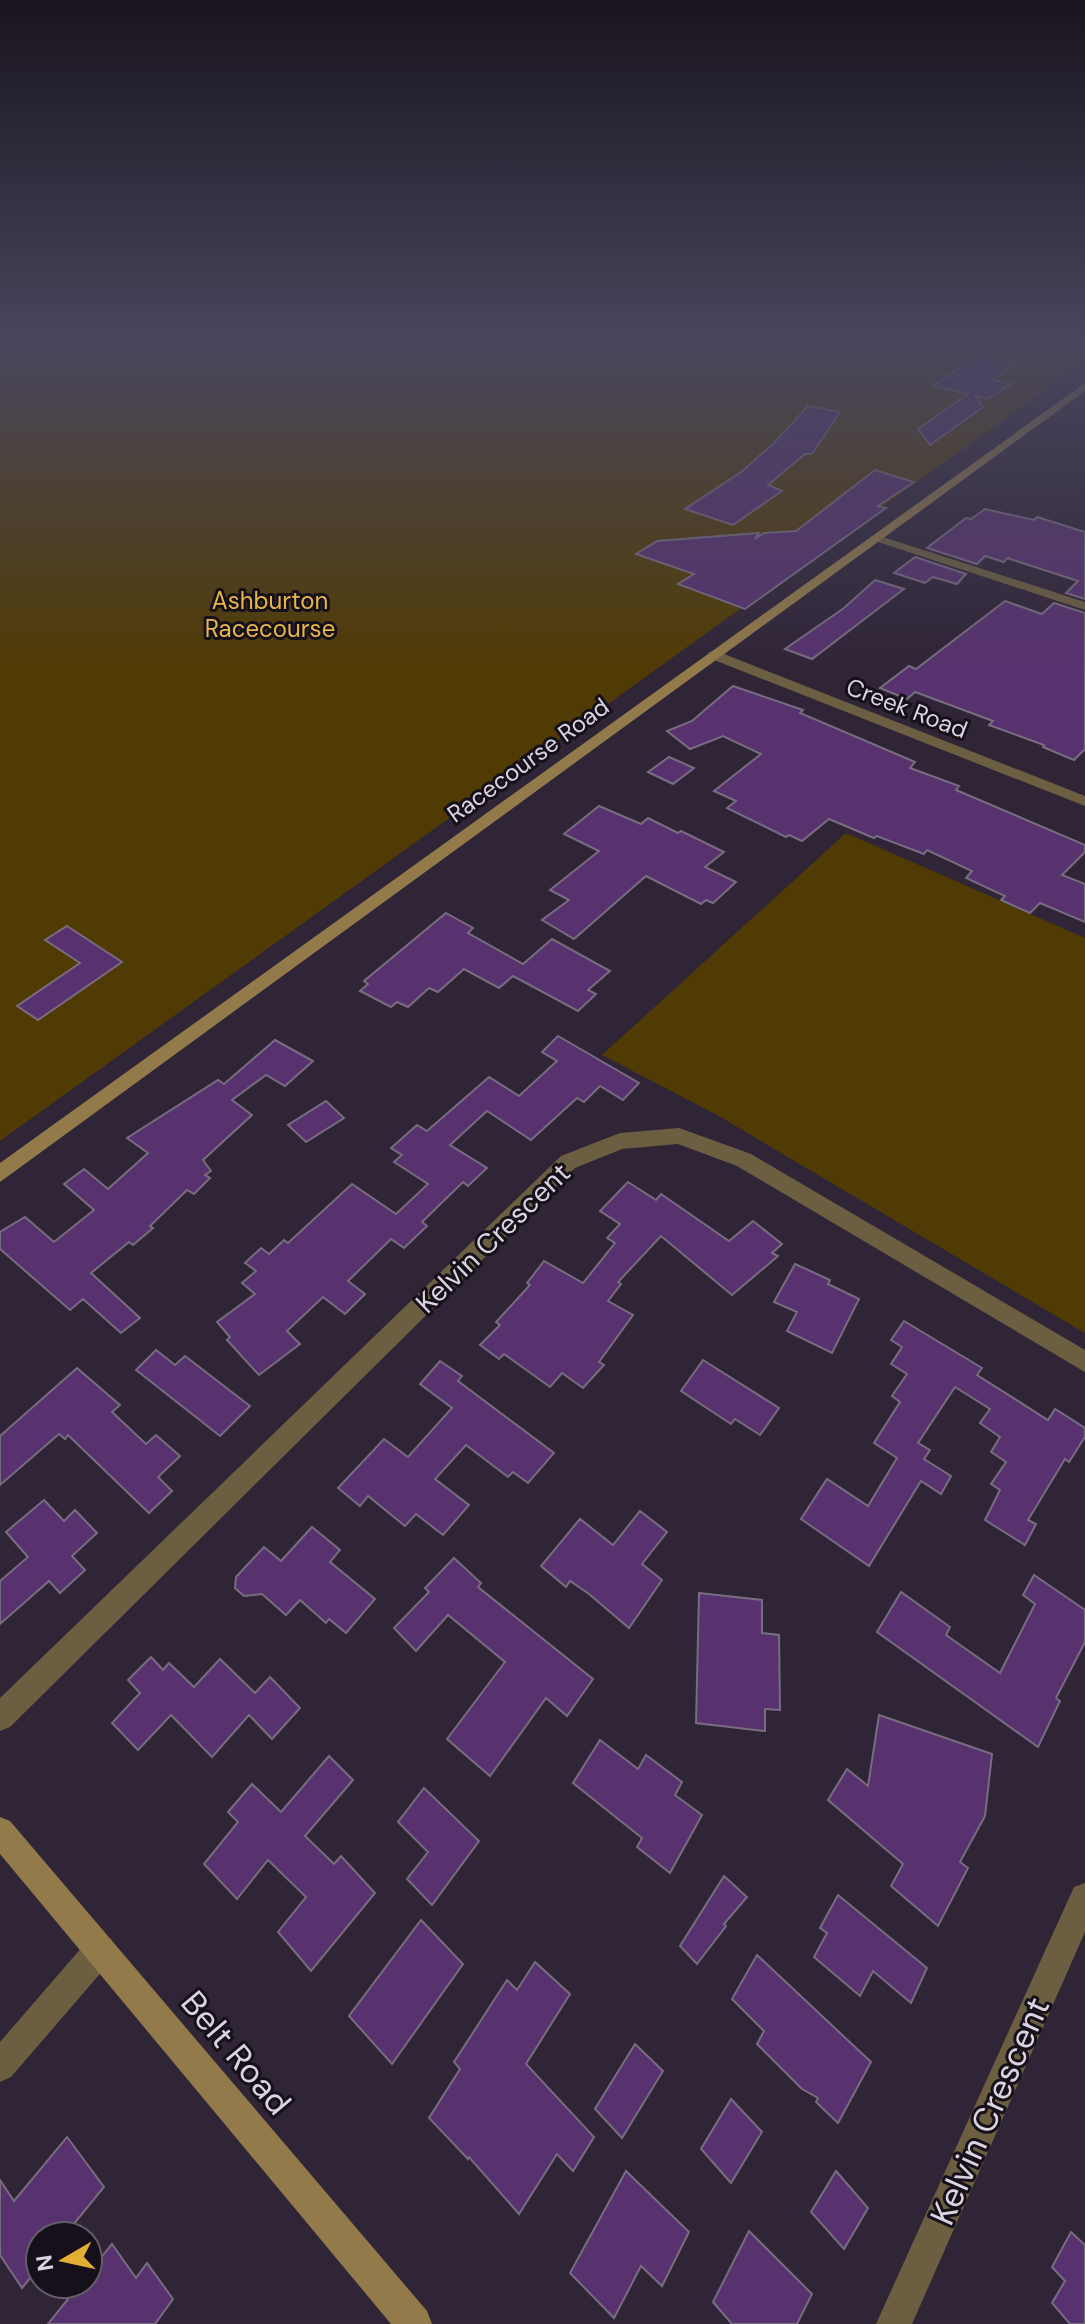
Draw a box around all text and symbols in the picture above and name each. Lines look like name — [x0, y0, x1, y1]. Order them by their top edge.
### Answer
park label: Ashburton Racecourse — [205, 585, 335, 644]
street label: Creek Road — [842, 671, 972, 745]
street label: Racecourse Road — [441, 691, 615, 829]
street label: Kelvin Crescent — [408, 1155, 578, 1321]
street label: Belt Road — [171, 1981, 301, 2125]
street label: Kelvin Crescent — [920, 1990, 1060, 2232]
north arrow — [24, 2220, 104, 2300]
text: N — [29, 2253, 60, 2273]

